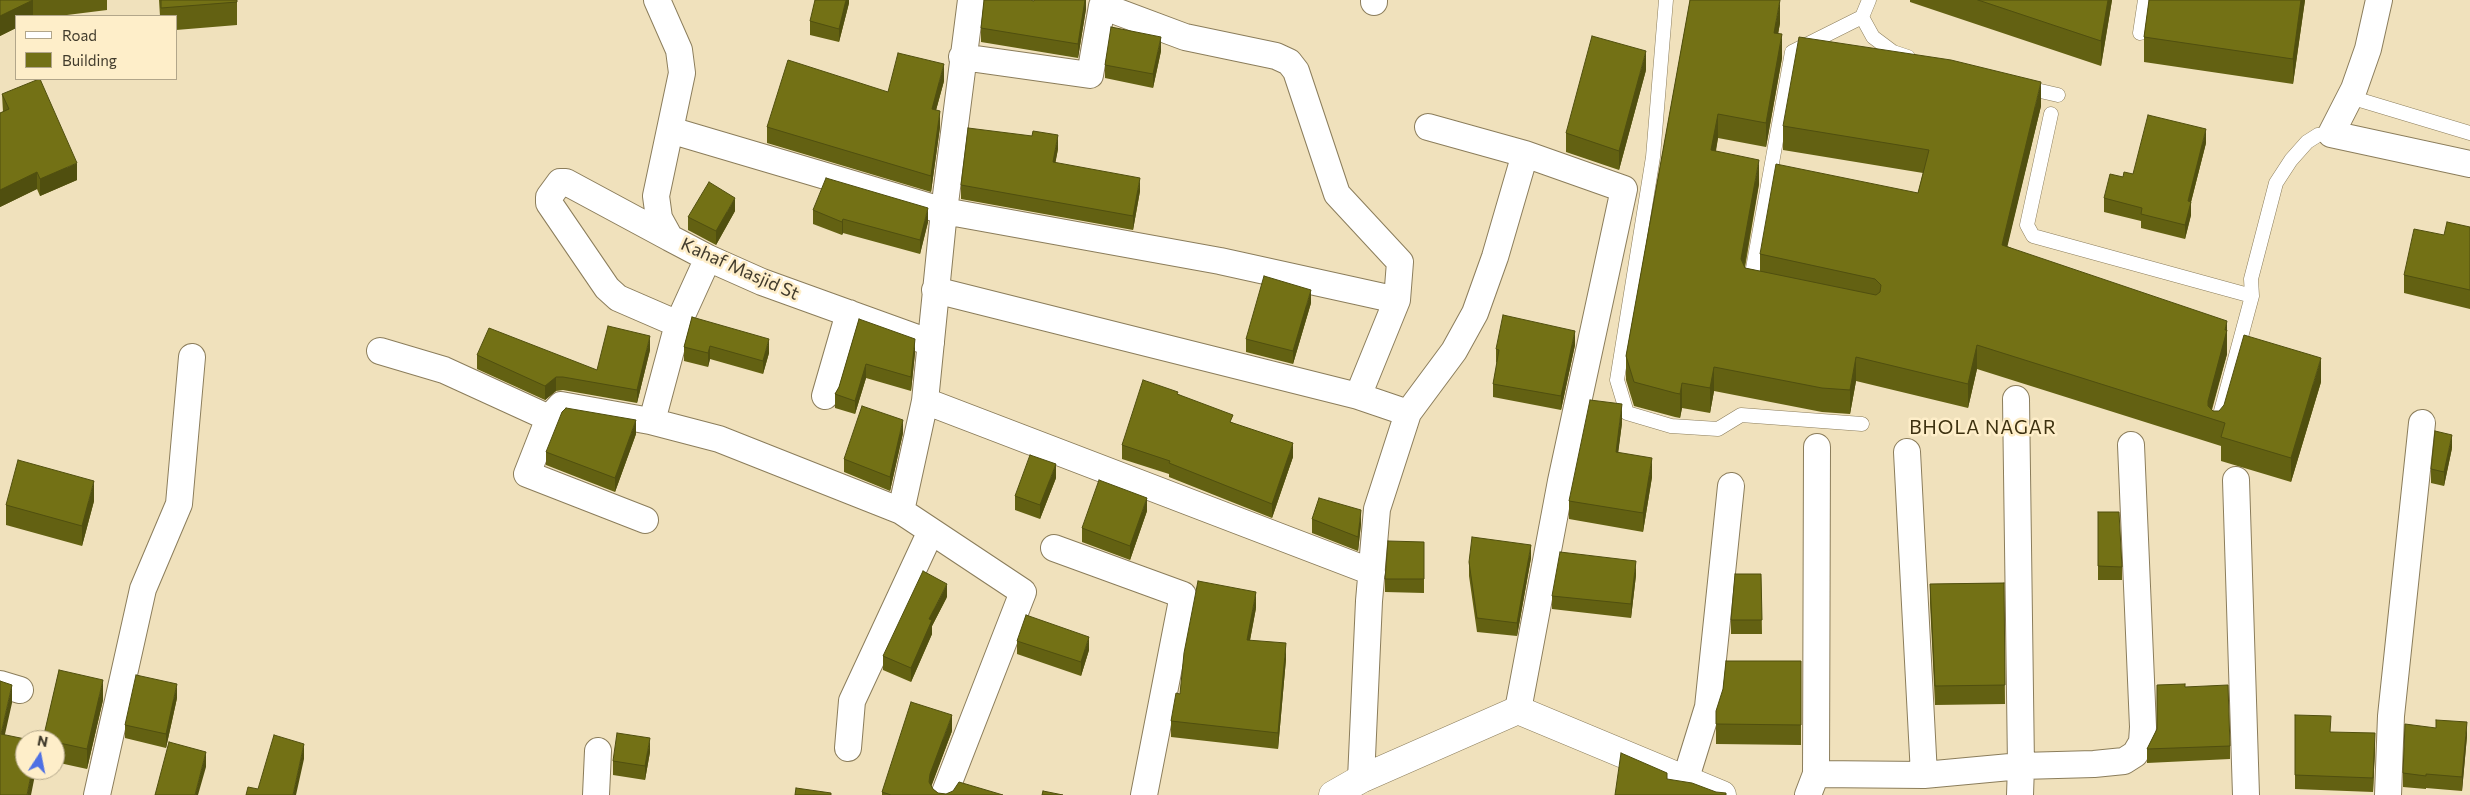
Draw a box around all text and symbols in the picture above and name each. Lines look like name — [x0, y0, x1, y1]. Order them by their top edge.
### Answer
legend — [15, 15, 178, 80]
text: Road — [62, 26, 97, 44]
text: Building — [62, 51, 117, 69]
street label: Kahaf Masjid St — [677, 233, 803, 305]
district label: BHOLA NAGAR — [1908, 417, 2058, 439]
north arrow — [15, 730, 65, 780]
text: N — [36, 731, 50, 750]

